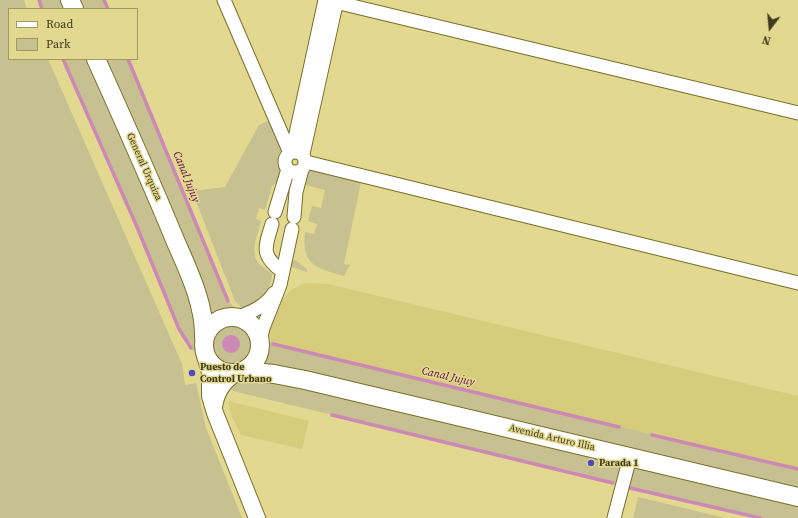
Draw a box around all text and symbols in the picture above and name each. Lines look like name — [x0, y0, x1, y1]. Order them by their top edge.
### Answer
legend — [8, 8, 138, 60]
north arrow — [750, 8, 790, 48]
text: Road — [46, 16, 73, 32]
text: N — [761, 32, 772, 48]
text: Park — [46, 36, 71, 52]
street label: General Urquiza — [124, 131, 164, 203]
water label: Canal Jujuy — [170, 150, 202, 204]
place label: Puesto de Control Urbano — [200, 361, 272, 384]
water label: Canal Jujuy — [420, 365, 476, 389]
marker: Puesto de Control Urbano — [187, 368, 197, 378]
street label: Avenida Arturo Illia — [508, 422, 596, 454]
place label: Parada 1 — [599, 457, 639, 469]
marker: Parada 1 — [586, 458, 596, 468]

